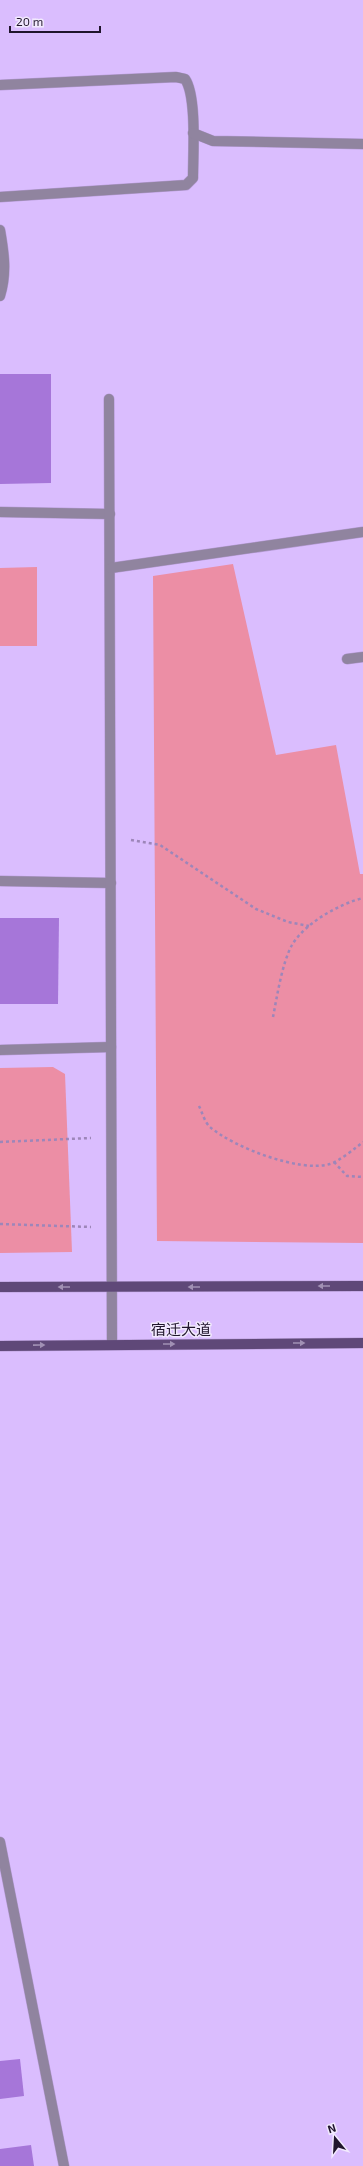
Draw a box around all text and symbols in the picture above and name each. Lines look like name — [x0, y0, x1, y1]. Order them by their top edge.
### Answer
scale bar — [10, 8, 100, 34]
text: 20 m — [16, 14, 43, 28]
one-way arrow — [317, 1283, 330, 1289]
one-way arrow — [57, 1284, 70, 1290]
one-way arrow — [187, 1284, 200, 1290]
street label: 宿迁大道 — [151, 1320, 211, 1338]
one-way arrow — [293, 1340, 306, 1346]
one-way arrow — [163, 1341, 176, 1347]
one-way arrow — [33, 1342, 46, 1348]
north arrow — [315, 2118, 355, 2158]
text: N — [326, 2121, 338, 2135]

